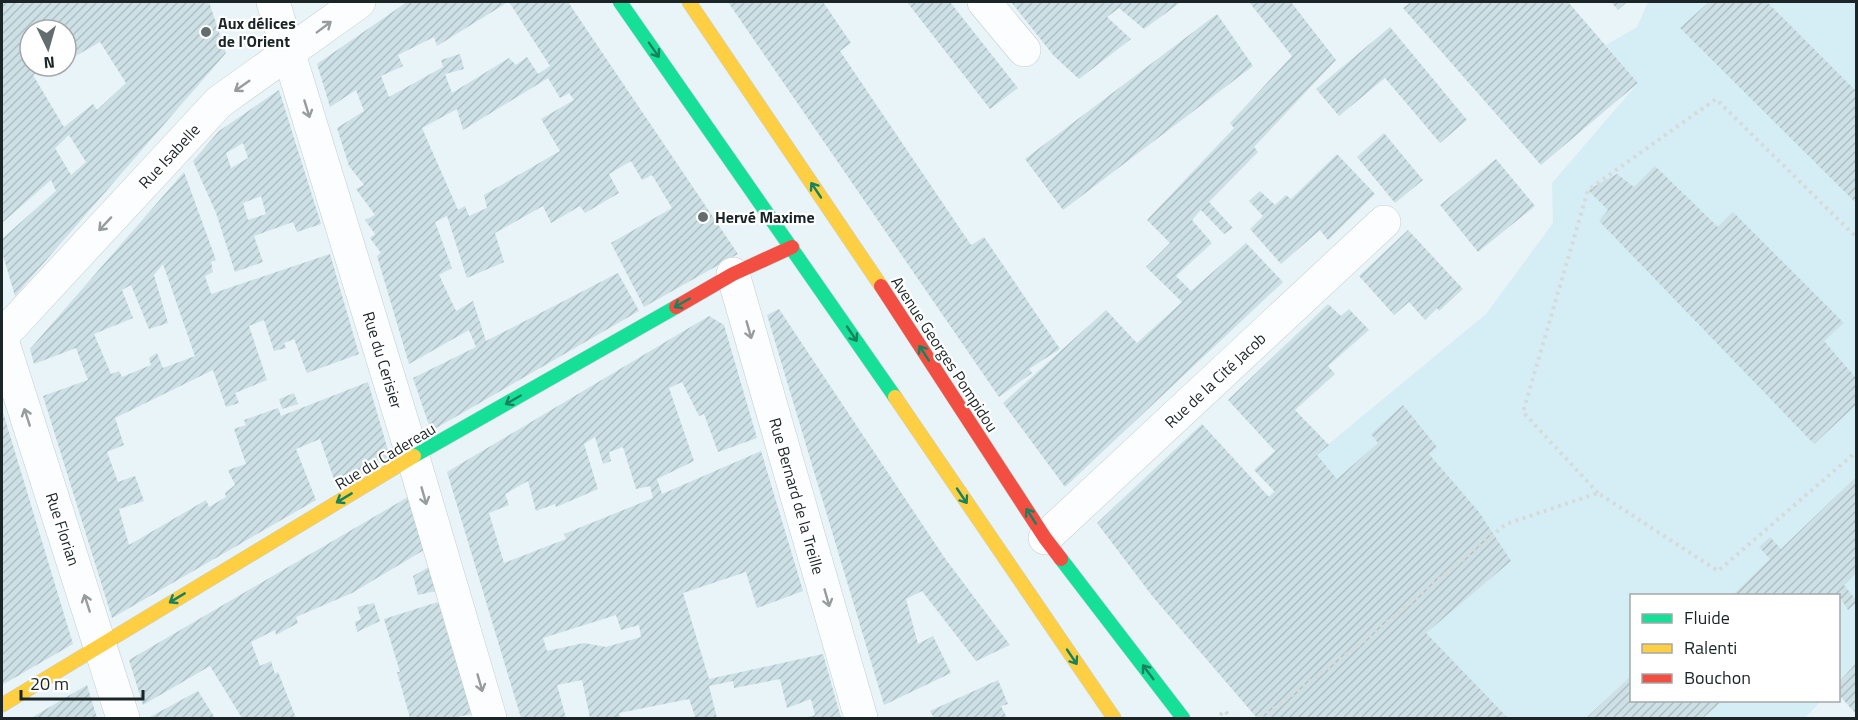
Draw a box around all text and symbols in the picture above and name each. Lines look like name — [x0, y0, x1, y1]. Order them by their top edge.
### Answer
place label: Aux délices de l'Orient — [218, 11, 296, 53]
north arrow — [18, 18, 78, 78]
one-way arrow — [316, 21, 332, 33]
marker: Aux délices de l'Orient — [199, 25, 213, 39]
one-way arrow — [648, 41, 660, 57]
text: N — [43, 51, 56, 75]
one-way arrow — [234, 80, 251, 92]
one-way arrow — [302, 99, 313, 118]
street label: Rue Isabelle — [133, 118, 205, 194]
one-way arrow — [810, 182, 822, 199]
place label: Hervé Maxime — [715, 205, 815, 229]
marker: Hervé Maxime — [696, 210, 710, 224]
one-way arrow — [98, 217, 112, 232]
street label: Avenue Georges Pompidou — [886, 271, 1004, 437]
one-way arrow — [674, 297, 691, 309]
street label: Rue du Cerisier — [357, 308, 409, 412]
one-way arrow — [744, 320, 755, 339]
one-way arrow — [846, 326, 858, 342]
street label: Rue de la Cité Jacob — [1159, 327, 1271, 433]
one-way arrow — [918, 345, 930, 361]
one-way arrow — [505, 394, 522, 406]
one-way arrow — [21, 408, 32, 427]
street label: Rue Bernard de la Treille — [763, 415, 831, 577]
street label: Rue du Cadereau — [330, 416, 440, 496]
one-way arrow — [419, 486, 431, 505]
one-way arrow — [956, 487, 968, 503]
street label: Rue Florian — [40, 489, 86, 569]
one-way arrow — [336, 493, 353, 505]
one-way arrow — [1025, 508, 1037, 525]
one-way arrow — [821, 588, 833, 607]
one-way arrow — [81, 593, 92, 612]
one-way arrow — [169, 593, 186, 605]
legend — [1630, 594, 1840, 702]
text: Fluide — [1684, 604, 1730, 631]
text: Ralenti — [1684, 634, 1737, 661]
one-way arrow — [1065, 648, 1078, 665]
scale bar — [21, 663, 142, 701]
one-way arrow — [1141, 664, 1154, 680]
text: Bouchon — [1684, 664, 1751, 691]
text: 20 m — [30, 670, 69, 697]
one-way arrow — [475, 673, 486, 692]

